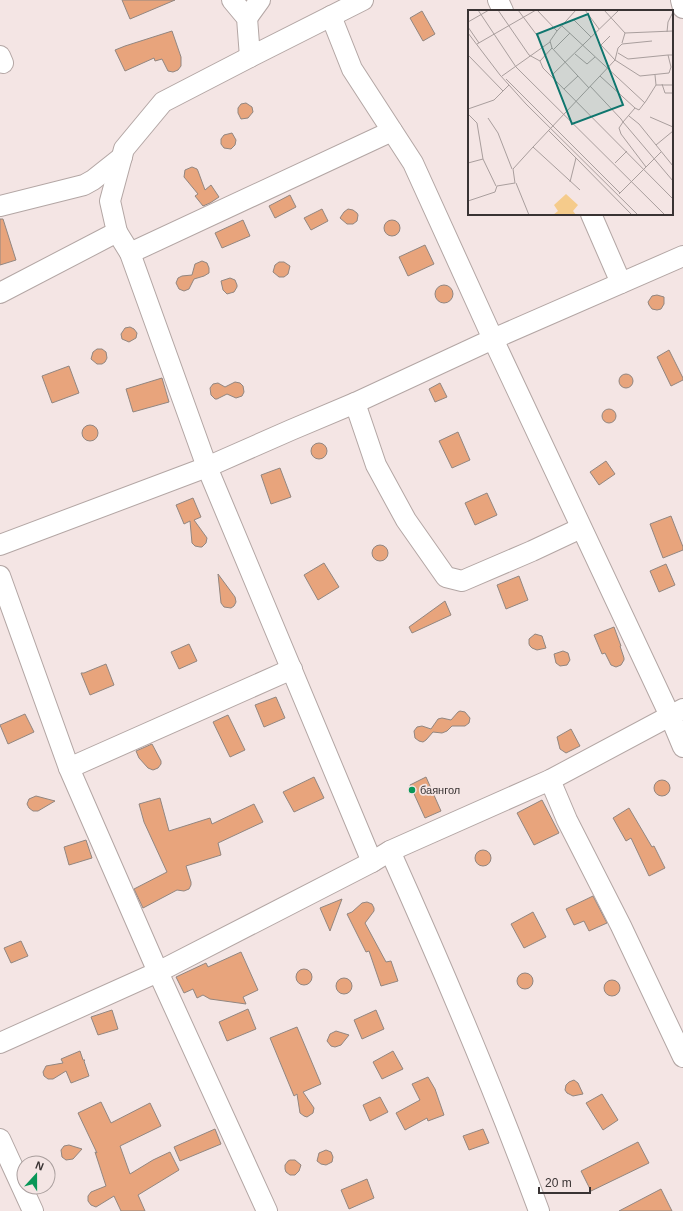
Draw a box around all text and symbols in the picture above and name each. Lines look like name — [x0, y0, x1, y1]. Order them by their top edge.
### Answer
inset map — [468, 10, 673, 215]
place label: баянгол — [420, 784, 460, 796]
marker: баянгол — [407, 785, 417, 795]
north arrow — [16, 1155, 56, 1195]
text: N — [34, 1159, 45, 1173]
scale bar — [539, 1169, 590, 1195]
text: 20 m — [545, 1176, 572, 1190]

